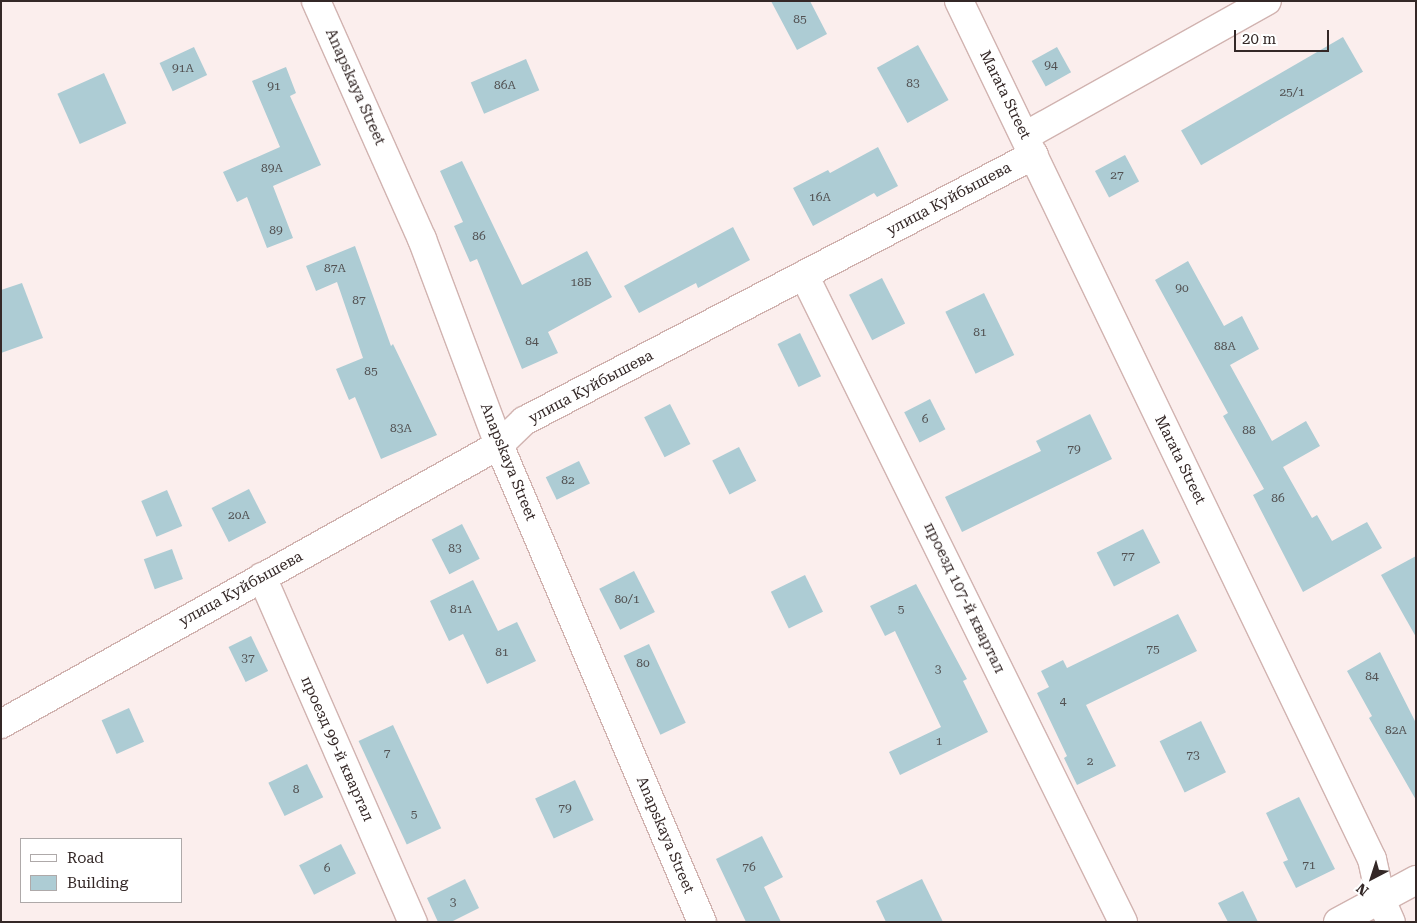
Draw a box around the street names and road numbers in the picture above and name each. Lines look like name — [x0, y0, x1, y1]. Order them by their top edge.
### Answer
street label: Anapskaya Street — [321, 26, 389, 148]
street label: Marata Street — [976, 48, 1034, 142]
street label: улица Куйбышева — [884, 159, 1014, 239]
street label: улица Куйбышева — [526, 347, 656, 427]
street label: Anapskaya Street — [476, 400, 540, 524]
street label: Marata Street — [1151, 413, 1209, 507]
street label: проезд 107-й квартал — [920, 520, 1008, 676]
street label: улица Куйбышева — [176, 548, 306, 630]
street label: проезд 99-й квартал — [297, 674, 377, 824]
street label: Anapskaya Street — [632, 774, 698, 896]

